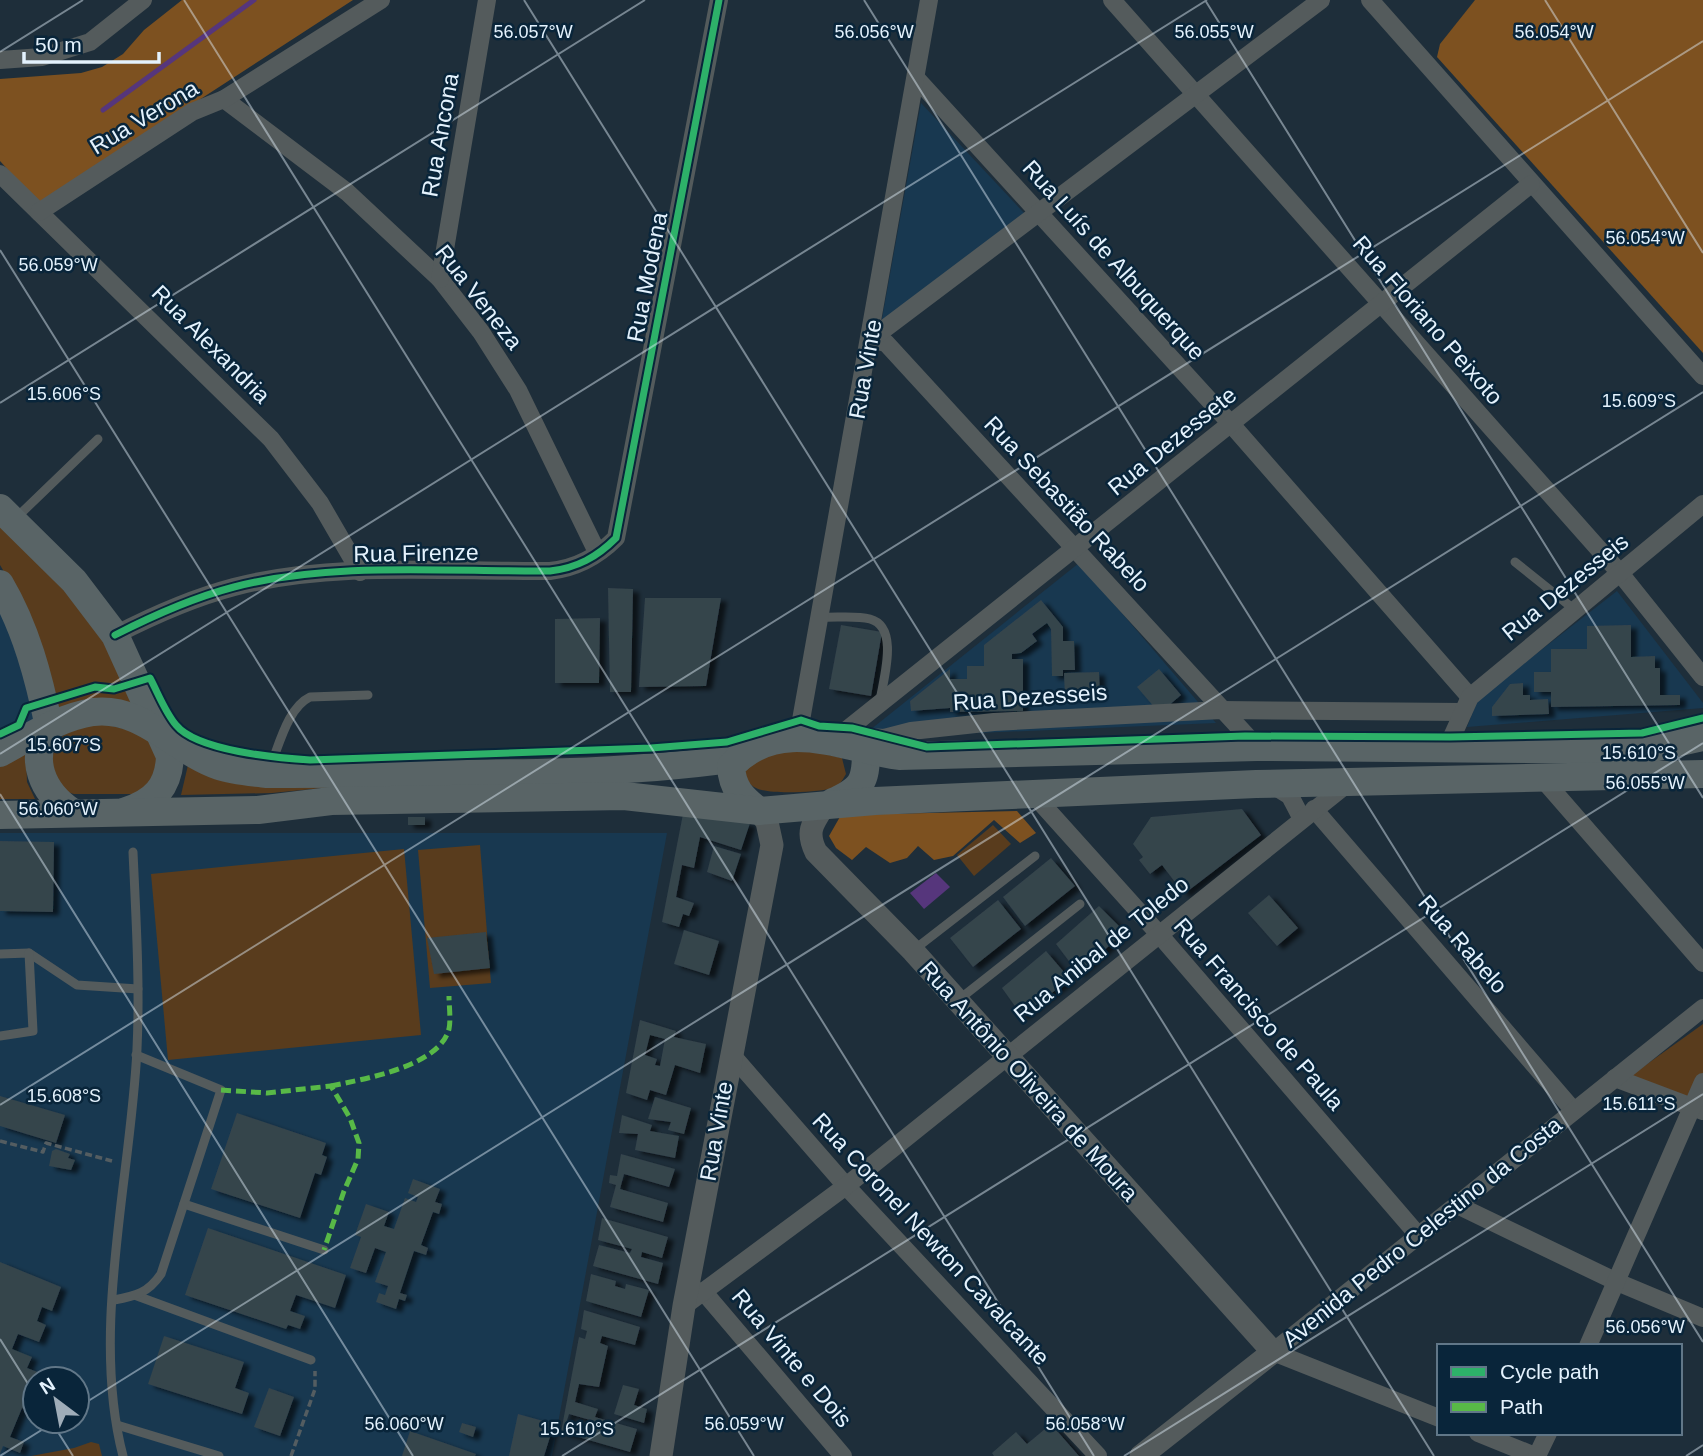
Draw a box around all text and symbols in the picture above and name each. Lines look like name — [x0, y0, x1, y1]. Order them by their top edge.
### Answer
scale bar — [24, 21, 159, 65]
text: 56.057°W — [493, 22, 573, 42]
text: 56.056°W — [834, 22, 914, 42]
text: 56.055°W — [1174, 22, 1254, 42]
text: 56.054°W — [1514, 22, 1594, 42]
text: 50 m — [35, 33, 82, 56]
street label: Rua Ancona — [416, 71, 464, 199]
street label: Rua Verona — [85, 74, 203, 159]
street label: Rua Luís de Albuquerque — [1017, 155, 1211, 365]
street label: Rua Modena — [622, 210, 672, 344]
text: 56.054°W — [1605, 228, 1685, 248]
street label: Rua Floriano Peixoto — [1348, 230, 1508, 410]
street label: Rua Veneza — [430, 240, 528, 355]
text: 56.059°W — [18, 255, 98, 275]
street label: Rua Alexandria — [147, 280, 275, 408]
street label: Rua Vinte — [843, 317, 887, 421]
street label: Rua Dezessete — [1103, 381, 1241, 501]
text: 15.606°S — [27, 384, 101, 404]
text: 15.609°S — [1602, 391, 1676, 411]
street label: Rua Sebastião Rabelo — [979, 411, 1155, 597]
street label: Rua Dezesseis — [1497, 528, 1633, 646]
street label: Rua Firenze — [353, 539, 479, 567]
street label: Rua Dezesseis — [952, 679, 1108, 715]
text: 15.607°S — [27, 735, 101, 755]
text: 15.610°S — [1602, 743, 1676, 763]
text: 56.055°W — [1605, 773, 1685, 793]
text: 56.060°W — [18, 799, 98, 819]
street label: Rua Anibal de Toledo — [1009, 871, 1193, 1027]
street label: Rua Rabelo — [1413, 890, 1513, 998]
street label: Rua Francisco de Paula — [1169, 913, 1349, 1115]
street label: Rua Antônio Oliveira de Moura — [915, 956, 1144, 1206]
street label: Rua Vinte — [694, 1079, 738, 1183]
text: 15.608°S — [27, 1086, 101, 1106]
text: 15.611°S — [1603, 1094, 1675, 1114]
street label: Rua Coronel Newton Cavalcante — [807, 1108, 1055, 1370]
street label: Avenida Pedro Celestino da Costa — [1277, 1111, 1567, 1353]
street label: Rua Vinte e Dois — [727, 1284, 857, 1432]
text: 56.056°W — [1605, 1317, 1685, 1337]
legend — [1437, 1344, 1682, 1435]
text: Cycle path — [1500, 1360, 1599, 1383]
north arrow — [21, 1365, 91, 1435]
text: N — [36, 1373, 59, 1399]
text: Path — [1500, 1395, 1543, 1418]
text: 56.060°W — [364, 1414, 444, 1434]
text: 56.059°W — [704, 1414, 784, 1434]
text: 56.058°W — [1045, 1414, 1125, 1434]
text: 15.610°S — [540, 1419, 614, 1439]

